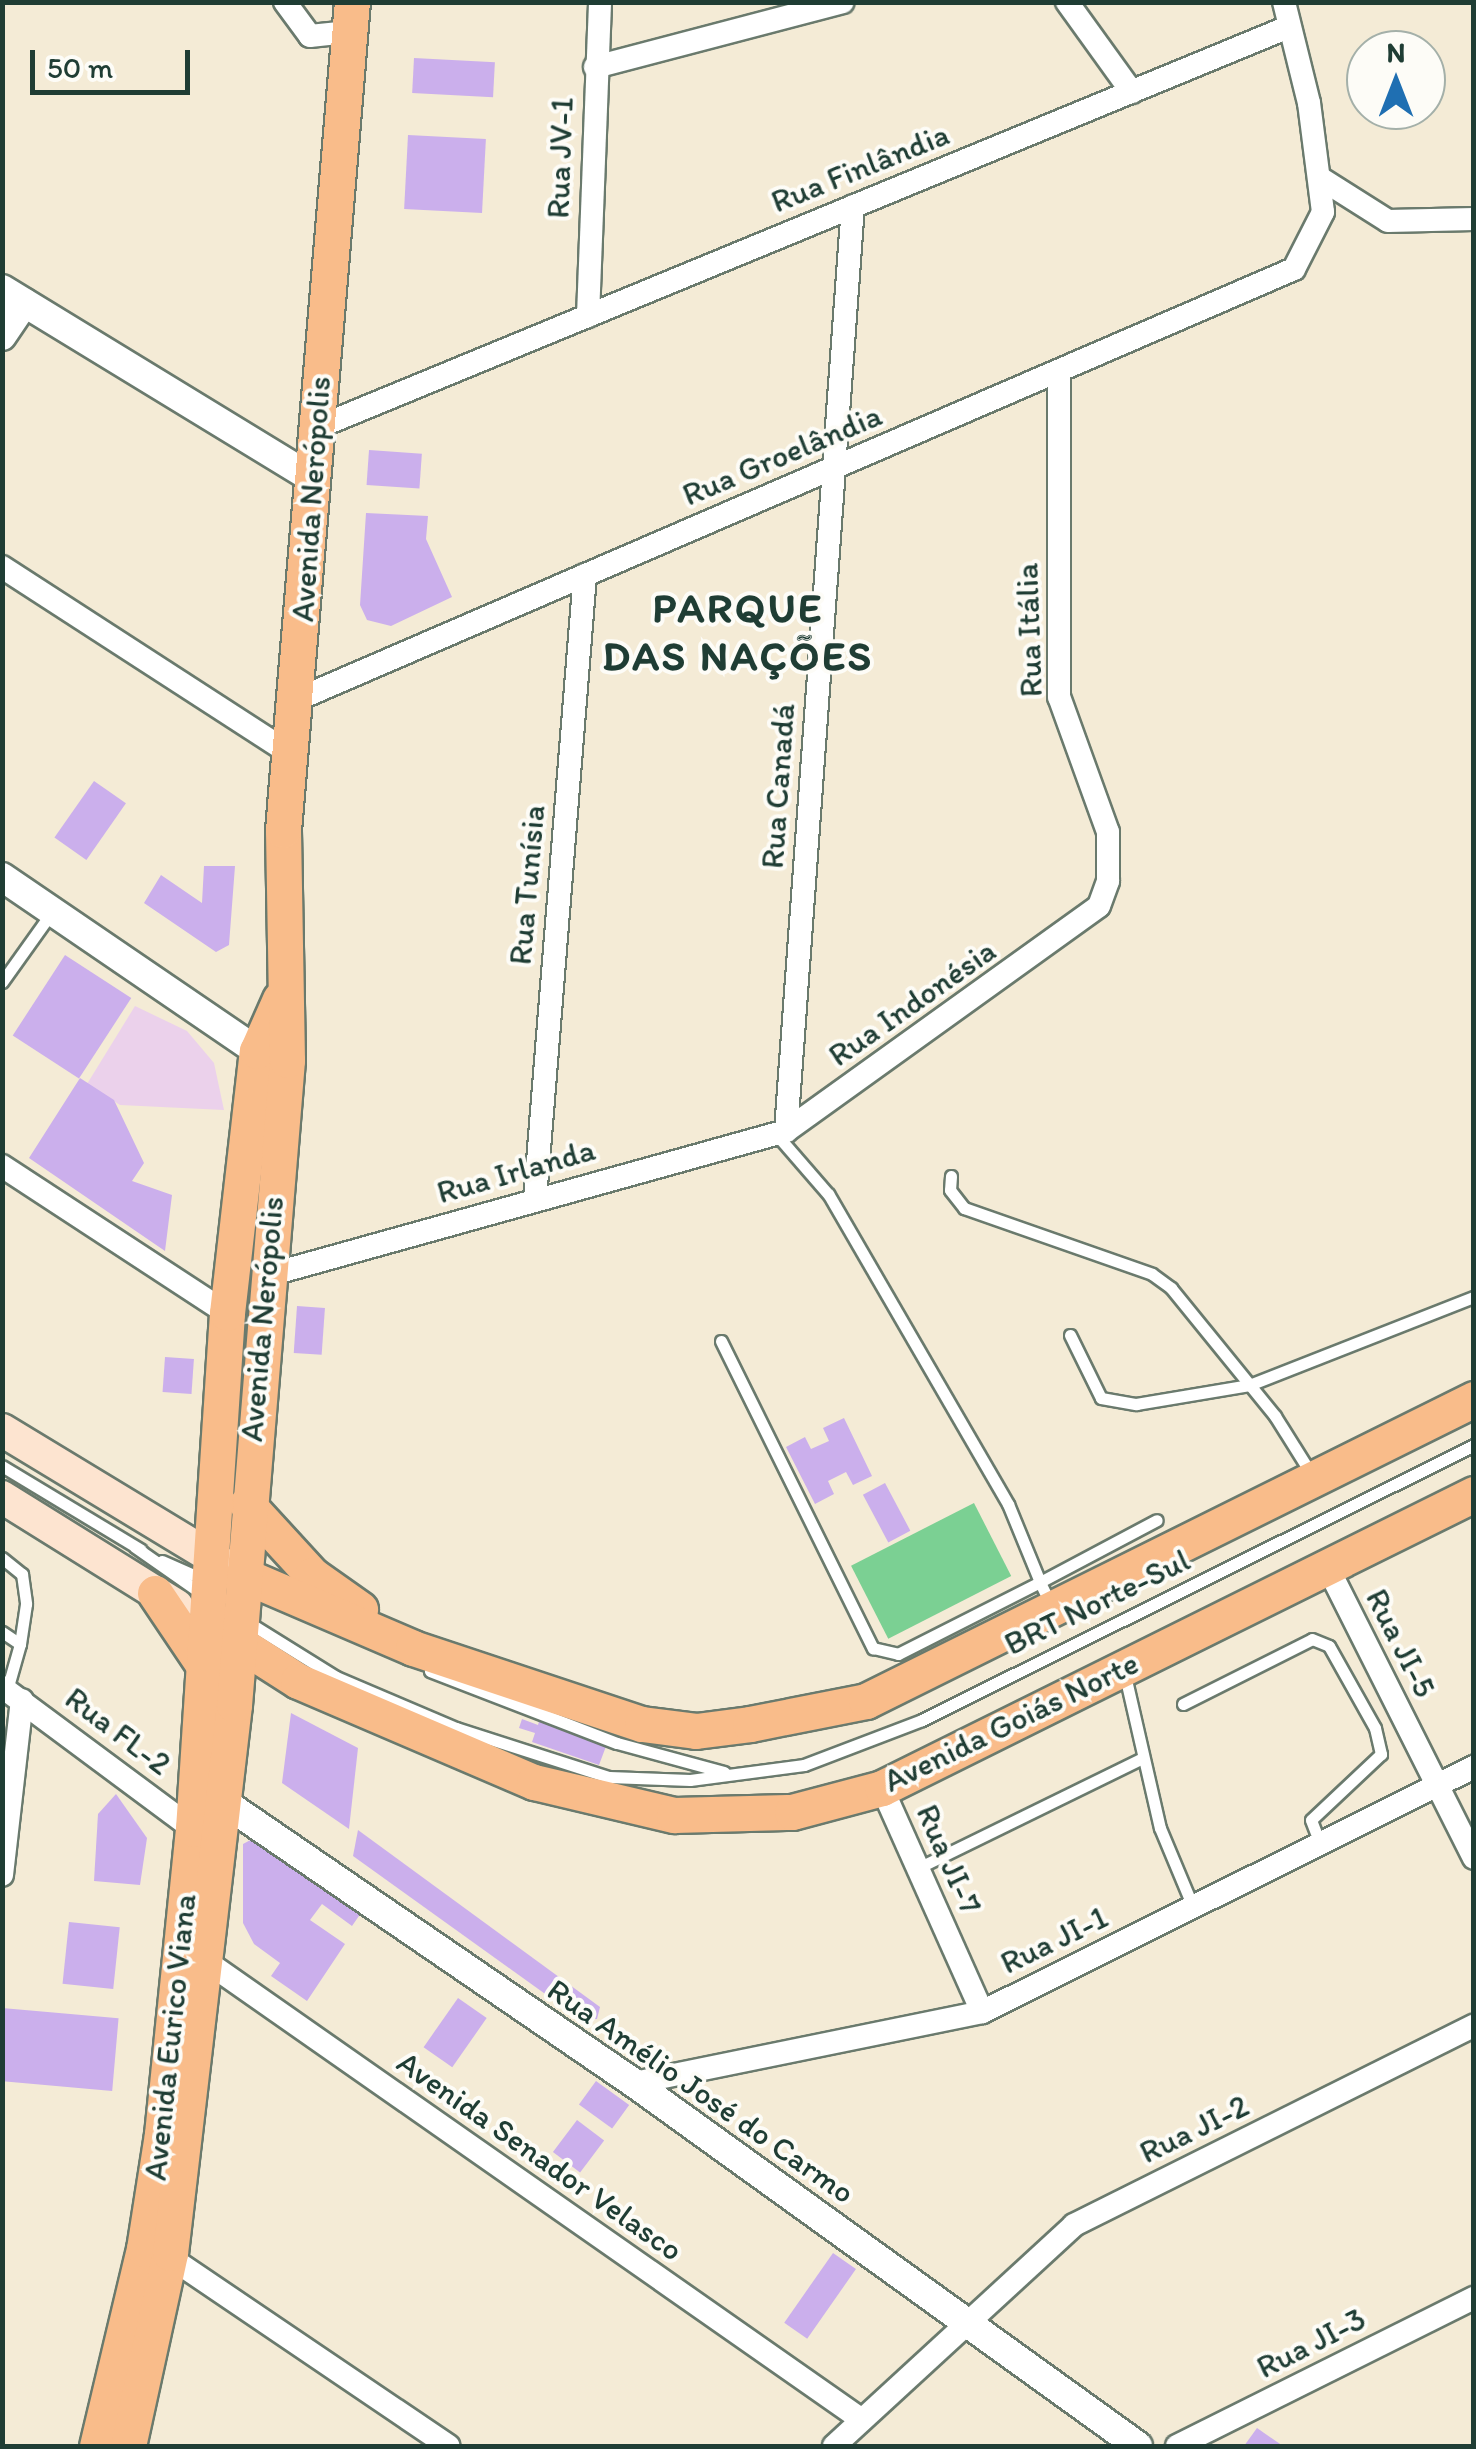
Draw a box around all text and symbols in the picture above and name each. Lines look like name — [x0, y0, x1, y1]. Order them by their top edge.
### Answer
scale bar — [35, 30, 195, 92]
north arrow — [1346, 30, 1446, 130]
text: N — [1387, 35, 1405, 69]
text: 50 m — [47, 49, 113, 86]
street label: Rua JV-1 — [539, 96, 581, 220]
street label: Rua Finlândia — [765, 115, 955, 221]
street label: Avenida Nerópolis — [283, 375, 339, 623]
street label: Rua Groelândia — [677, 396, 887, 514]
street label: Rua Itália — [1007, 563, 1051, 697]
district label: PARQUE DAS NAÇÕES — [602, 583, 874, 681]
street label: Rua Canadá — [753, 702, 803, 870]
street label: Rua Tunísia — [501, 804, 553, 966]
street label: Rua Indonésia — [821, 931, 1003, 1075]
street label: Rua Irlanda — [433, 1130, 599, 1212]
street label: Avenida Nerópolis — [232, 1195, 292, 1443]
street label: BRT Norte-Sul — [998, 1541, 1196, 1663]
street label: Rua JI-5 — [1357, 1582, 1445, 1704]
street label: Avenida Goiás Norte — [877, 1644, 1145, 1800]
street label: Rua FL-2 — [58, 1679, 178, 1783]
street label: Rua JI-7 — [908, 1798, 990, 1920]
street label: Avenida Eurico Viana — [136, 1892, 204, 2182]
street label: Rua JI-1 — [994, 1897, 1114, 1983]
street label: Rua Amélio José do Carmo — [541, 1971, 861, 2211]
street label: Avenida Senador Velasco — [390, 2043, 690, 2269]
street label: Rua JI-2 — [1133, 2086, 1255, 2172]
street label: Rua JI-3 — [1250, 2299, 1372, 2387]

